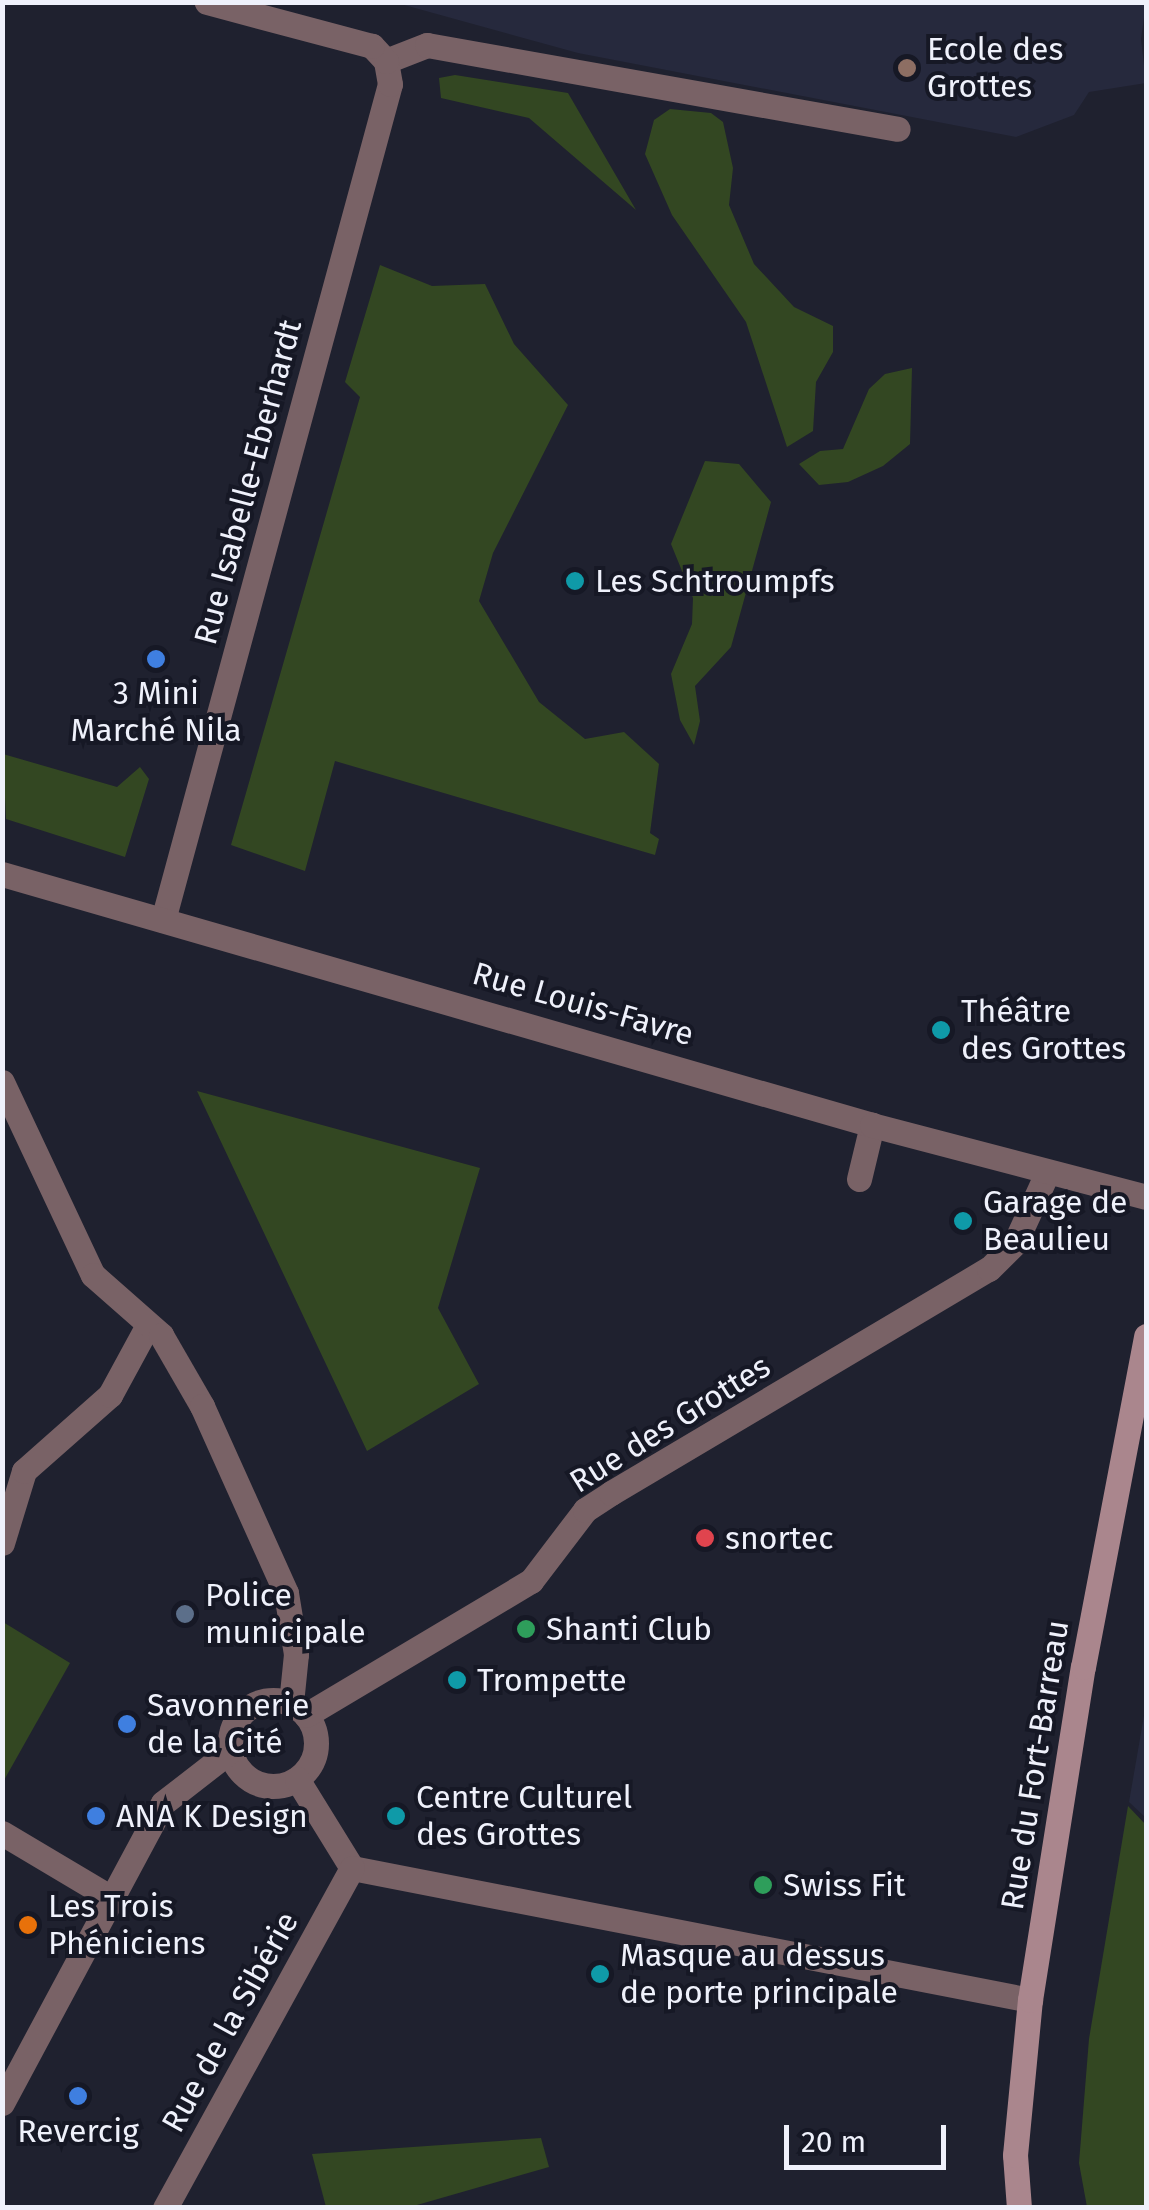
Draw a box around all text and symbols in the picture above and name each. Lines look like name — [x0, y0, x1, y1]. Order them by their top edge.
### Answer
place label: Ecole des Grottes — [927, 31, 1063, 106]
marker: Ecole des Grottes — [896, 57, 918, 79]
street label: Rue Isabelle-Eberhardt — [186, 315, 310, 649]
place label: Les Schtroumpfs — [595, 562, 835, 600]
marker: Les Schtroumpfs — [564, 570, 586, 592]
marker: 3 Mini Marché Nila — [145, 648, 167, 670]
place label: 3 Mini Marché Nila — [70, 675, 242, 750]
street label: Rue Louis-Favre — [468, 954, 698, 1054]
place label: Théâtre des Grottes — [961, 993, 1126, 1068]
marker: Théâtre des Grottes — [930, 1019, 952, 1041]
place label: Garage de Beaulieu — [983, 1184, 1128, 1259]
marker: Garage de Beaulieu — [952, 1210, 974, 1232]
street label: Rue des Grottes — [563, 1347, 777, 1501]
place label: snortec — [725, 1519, 834, 1557]
marker: snortec — [694, 1527, 716, 1549]
place label: Police municipale — [205, 1577, 366, 1652]
marker: Police municipale — [174, 1603, 196, 1625]
place label: Shanti Club — [546, 1610, 712, 1648]
street label: Rue du Fort-Barreau — [993, 1617, 1077, 1913]
marker: Shanti Club — [515, 1618, 537, 1640]
place label: Trompette — [477, 1661, 627, 1699]
marker: Trompette — [446, 1669, 468, 1691]
place label: Savonnerie de la Cité — [147, 1687, 309, 1762]
marker: Savonnerie de la Cité — [116, 1713, 138, 1735]
place label: Centre Culturel des Grottes — [416, 1779, 632, 1854]
place label: ANA K Design — [116, 1797, 308, 1835]
marker: ANA K Design — [85, 1805, 107, 1827]
marker: Centre Culturel des Grottes — [385, 1805, 407, 1827]
place label: Swiss Fit — [783, 1866, 906, 1904]
marker: Swiss Fit — [752, 1874, 774, 1896]
place label: Les Trois Phéniciens — [48, 1888, 205, 1963]
street label: Rue de la Sibérie — [154, 1905, 306, 2139]
marker: Les Trois Phéniciens — [17, 1914, 39, 1936]
place label: Masque au dessus de porte principale — [620, 1937, 898, 2012]
marker: Masque au dessus de porte principale — [589, 1963, 611, 1985]
marker: Revercig — [67, 2085, 89, 2107]
scale bar — [789, 2105, 952, 2167]
place label: Revercig — [17, 2112, 139, 2150]
text: 20 m — [801, 2124, 866, 2160]

